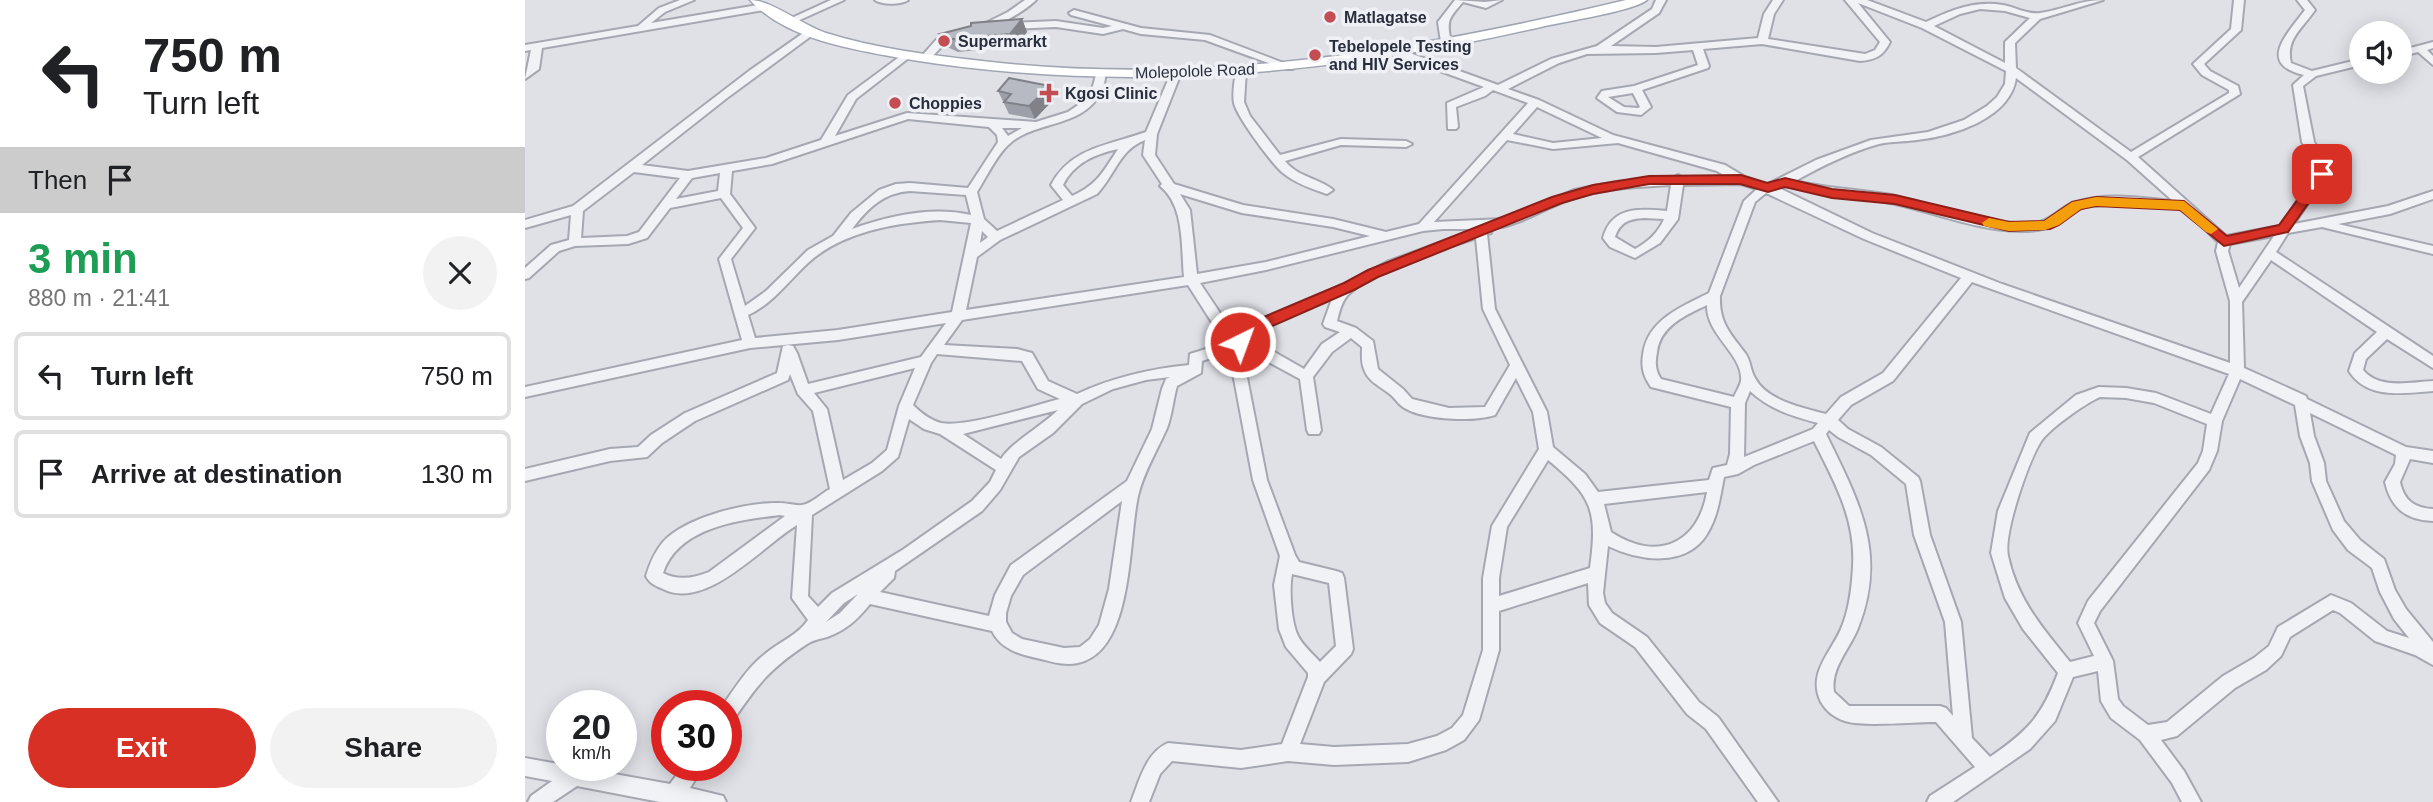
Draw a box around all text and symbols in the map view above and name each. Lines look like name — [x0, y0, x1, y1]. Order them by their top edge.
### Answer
marker: Matlagatse — [1322, 9, 1338, 25]
place label: Matlagatse — [1344, 9, 1427, 26]
map controls — [2349, 21, 2412, 84]
button: sound — [2349, 21, 2412, 84]
icon: left — [28, 28, 119, 119]
text: 750 m — [143, 28, 282, 82]
marker: Supermarkt — [936, 33, 952, 49]
place label: Supermarkt — [958, 33, 1048, 50]
place label: Tebelopele Testing and HIV Services — [1329, 38, 1472, 73]
marker: Tebelopele Testing and HIV Services — [1307, 47, 1323, 63]
street label: Molepolole Road — [1135, 60, 1255, 82]
marker: Kgosi Clinic — [1039, 83, 1059, 103]
text: Turn left — [143, 85, 259, 121]
place label: Kgosi Clinic — [1065, 85, 1158, 102]
marker: Choppies — [887, 95, 903, 111]
place label: Choppies — [909, 95, 982, 112]
pin — [2292, 144, 2352, 204]
icon: arrive — [2303, 155, 2341, 193]
icon: arrive — [101, 161, 139, 199]
text: Then — [28, 165, 87, 195]
text: 3 min — [28, 235, 138, 282]
button: close — [423, 236, 497, 310]
text: 880 m · 21:41 — [28, 285, 170, 311]
position arrow — [1203, 305, 1277, 379]
icon: left — [32, 357, 70, 395]
text: Turn left — [91, 361, 193, 391]
text: 750 m — [421, 361, 493, 391]
icon: arrive — [32, 455, 70, 493]
text: Arrive at destination — [91, 459, 342, 489]
text: 130 m — [421, 459, 493, 489]
speed limit sign: 30 — [651, 690, 742, 781]
text: 20 — [572, 707, 611, 746]
button: Exit — [28, 708, 256, 788]
button: Share — [270, 708, 497, 788]
text: km/h — [572, 743, 611, 763]

